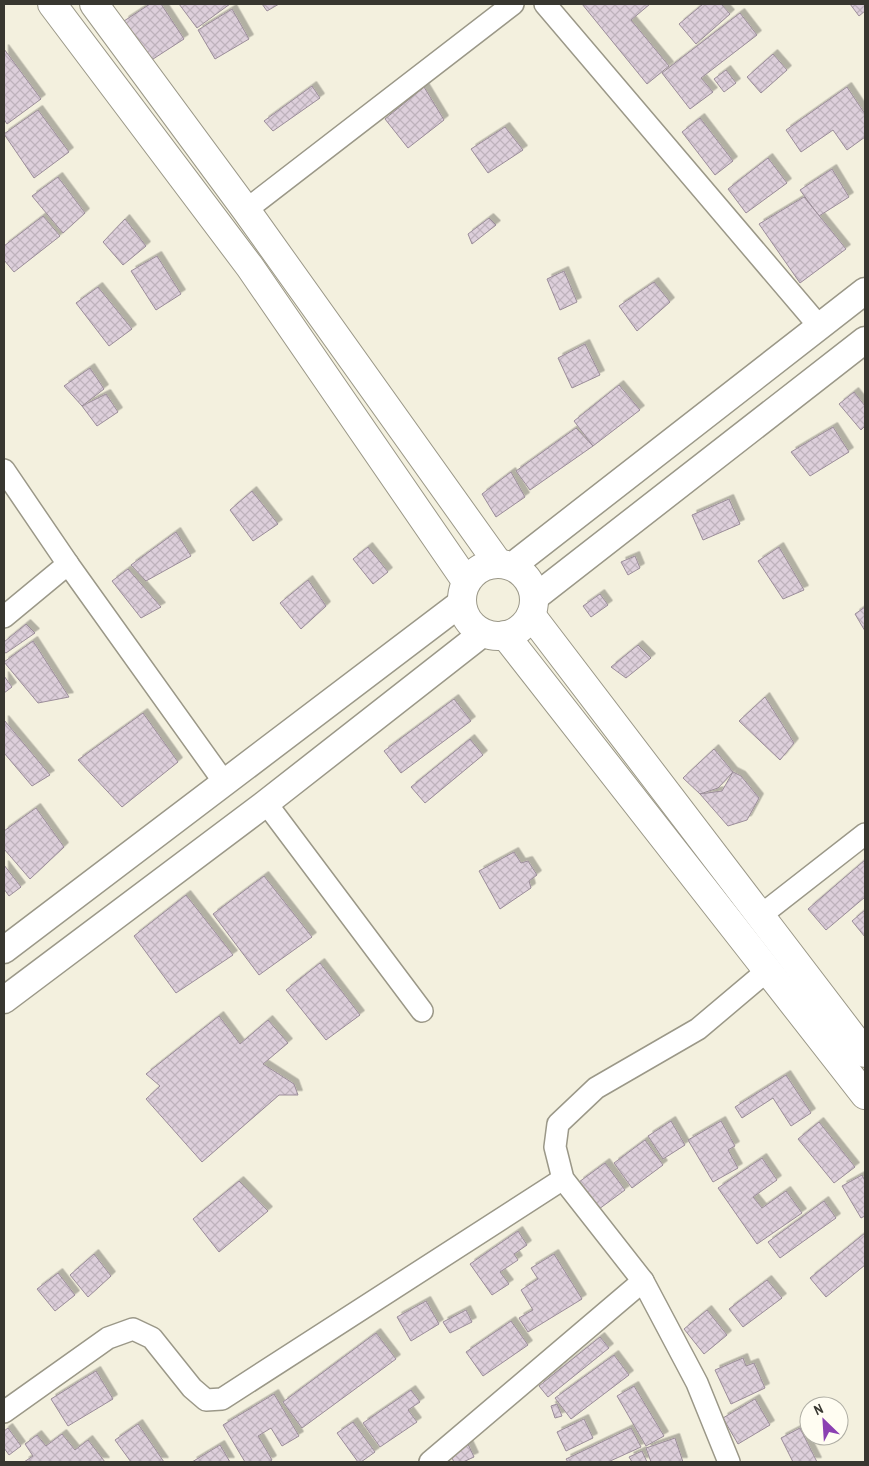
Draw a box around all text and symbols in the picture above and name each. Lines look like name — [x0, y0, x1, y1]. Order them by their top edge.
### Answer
north arrow — [799, 1396, 849, 1446]
text: N — [811, 1399, 826, 1419]

